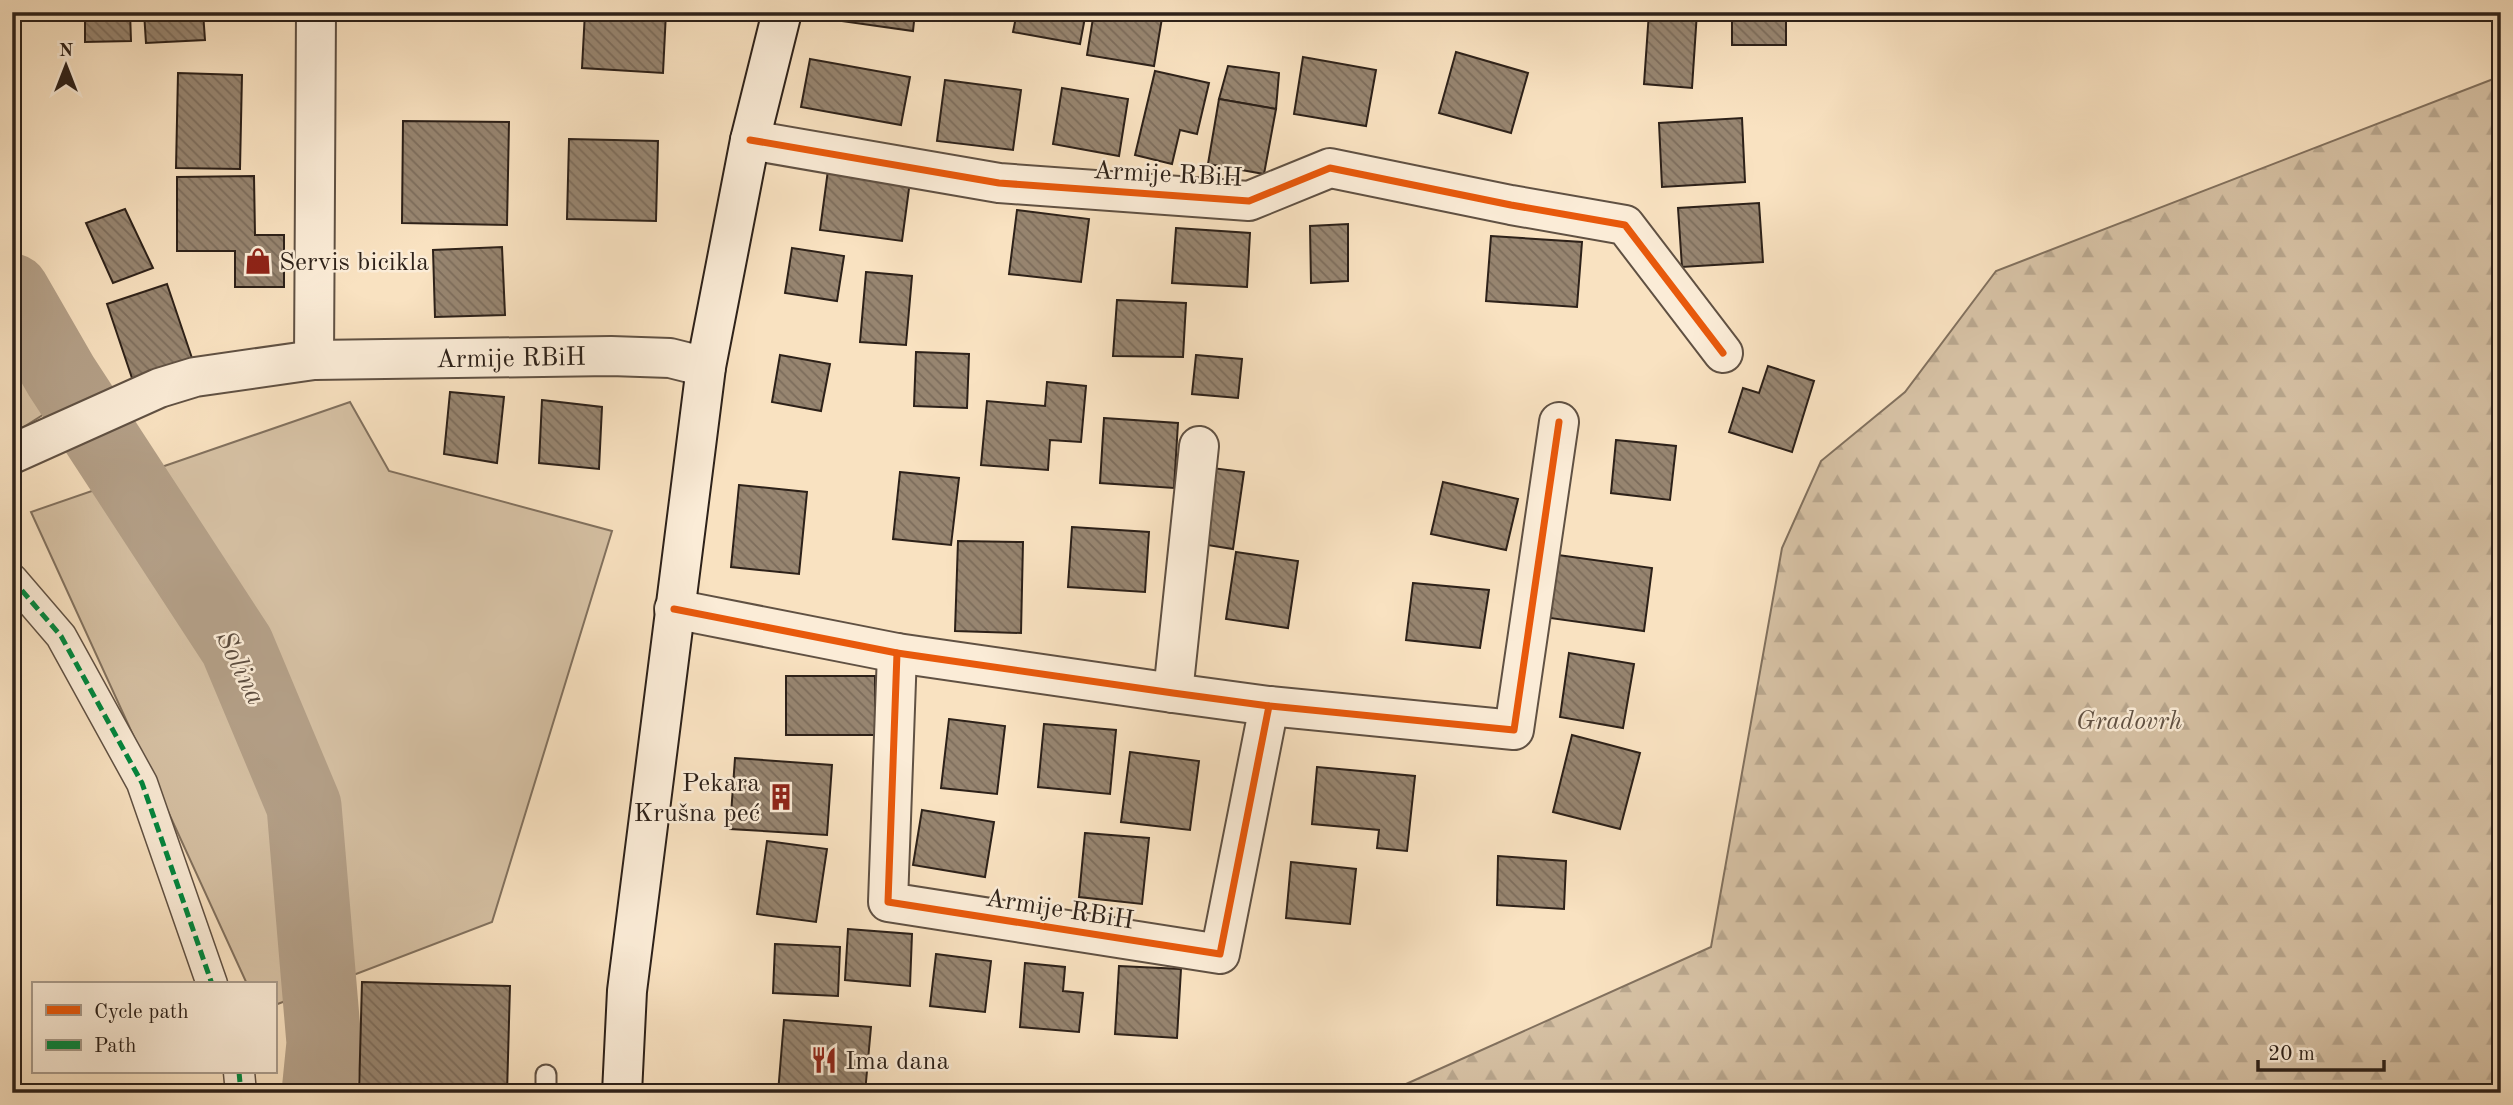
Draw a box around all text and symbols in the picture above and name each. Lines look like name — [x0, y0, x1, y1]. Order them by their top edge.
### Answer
north arrow — [32, 32, 102, 102]
text: N — [59, 42, 74, 61]
street label: Armije RBiH — [1092, 158, 1243, 192]
shop icon: Servis bicikla — [243, 246, 273, 276]
place label: Servis bicikla — [279, 250, 429, 276]
street label: Armije RBiH — [436, 345, 586, 373]
water label: Solina — [209, 627, 269, 710]
park label: Gradovrh — [2076, 709, 2182, 735]
place label: Pekara Krušna peć — [634, 771, 760, 827]
building icon: Pekara Krušna peć — [766, 782, 796, 812]
street label: Armije RBiH — [984, 885, 1136, 935]
legend — [32, 982, 276, 1074]
text: Cycle path — [94, 1002, 189, 1023]
scale bar — [2258, 1028, 2384, 1072]
text: Path — [94, 1036, 137, 1057]
text: 20 m — [2268, 1044, 2315, 1065]
restaurant icon: Ima dana — [809, 1045, 839, 1075]
place label: Ima dana — [845, 1049, 949, 1075]

